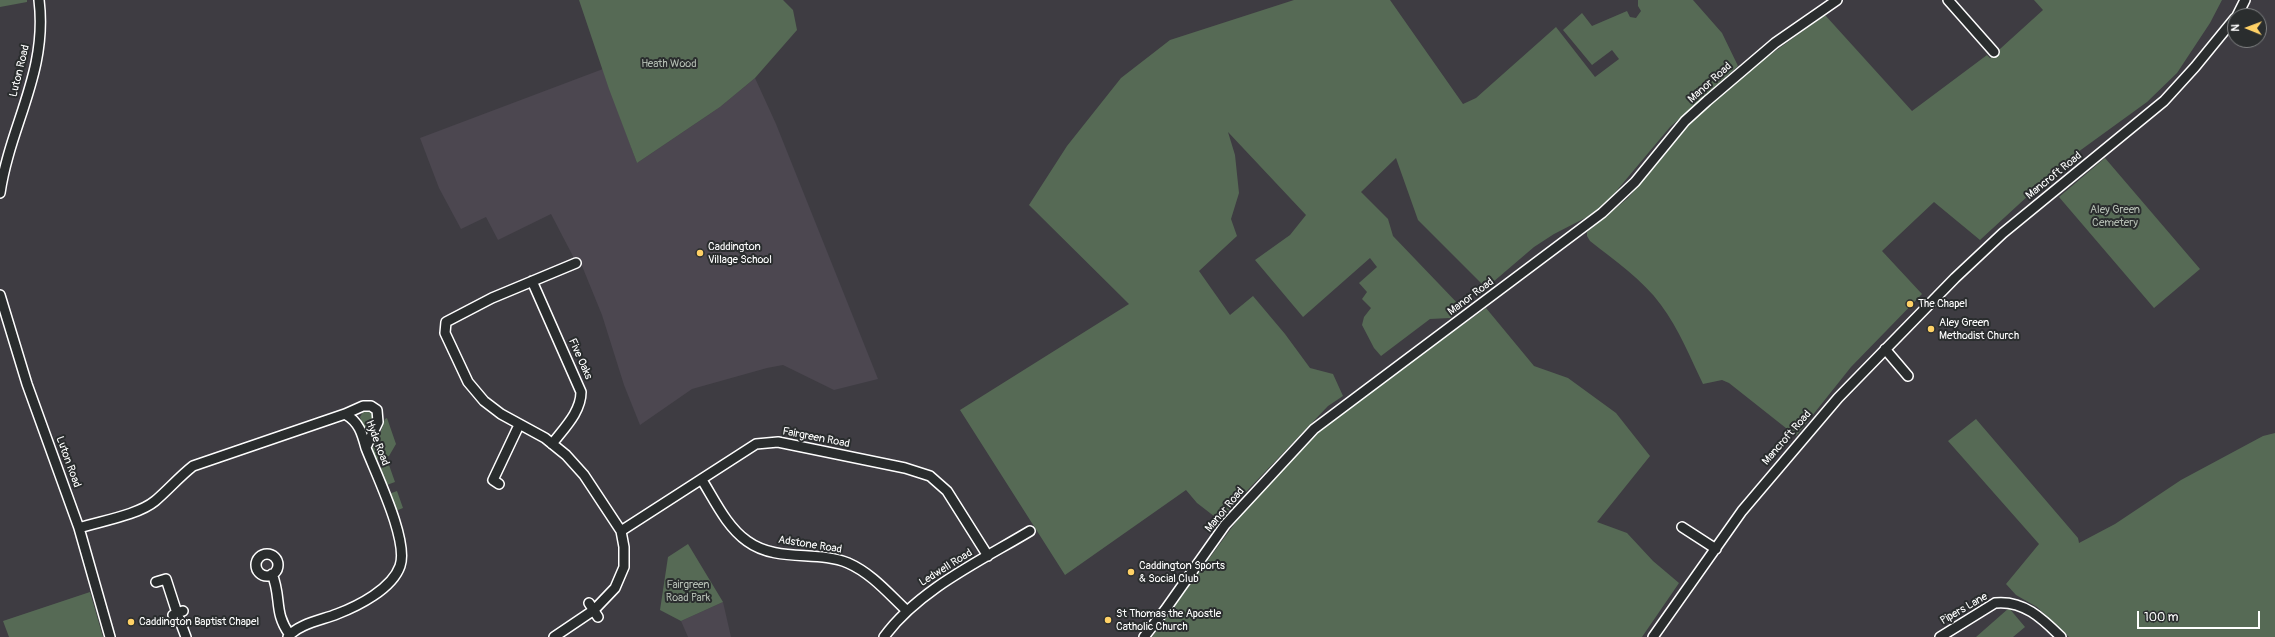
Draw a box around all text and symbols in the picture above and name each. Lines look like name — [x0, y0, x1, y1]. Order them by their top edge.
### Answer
north arrow — [2227, 8, 2267, 48]
text: N — [2229, 24, 2242, 32]
street label: Luton Road — [7, 44, 33, 98]
park label: Heath Wood — [641, 57, 697, 71]
street label: Manor Road — [1685, 60, 1735, 106]
street label: Mancroft Road — [2023, 149, 2085, 203]
park label: Aley Green Cemetery — [2090, 203, 2140, 229]
place label: Caddington Village School — [708, 240, 772, 266]
marker: Caddington Village School — [695, 248, 705, 258]
street label: Manor Road — [1445, 275, 1497, 319]
place label: The Chapel — [1918, 297, 1967, 311]
marker: The Chapel — [1905, 299, 1915, 309]
place label: Aley Green Methodist Church — [1939, 316, 2019, 342]
marker: Aley Green Methodist Church — [1926, 324, 1936, 334]
street label: Five Oaks — [565, 337, 595, 381]
street label: Mancroft Road — [1760, 408, 1814, 468]
street label: Hyde Road — [362, 418, 392, 468]
street label: Fairgreen Road — [781, 425, 851, 451]
street label: Luton Road — [53, 435, 83, 489]
street label: Manor Road — [1203, 485, 1247, 535]
street label: Adstone Road — [777, 533, 843, 557]
street label: Ledwell Road — [917, 546, 975, 590]
place label: Caddington Sports & Social Club — [1139, 559, 1225, 585]
marker: Caddington Sports & Social Club — [1126, 567, 1136, 577]
park label: Fairgreen Road Park — [666, 578, 710, 604]
street label: Pipers Lane — [1938, 590, 1990, 628]
scale bar — [2139, 603, 2262, 629]
place label: St Thomas the Apostle Catholic Church — [1116, 607, 1221, 633]
text: 100 m — [2144, 610, 2178, 625]
place label: Caddington Baptist Chapel — [139, 615, 259, 629]
marker: St Thomas the Apostle Catholic Church — [1103, 615, 1113, 625]
marker: Caddington Baptist Chapel — [126, 617, 136, 627]

